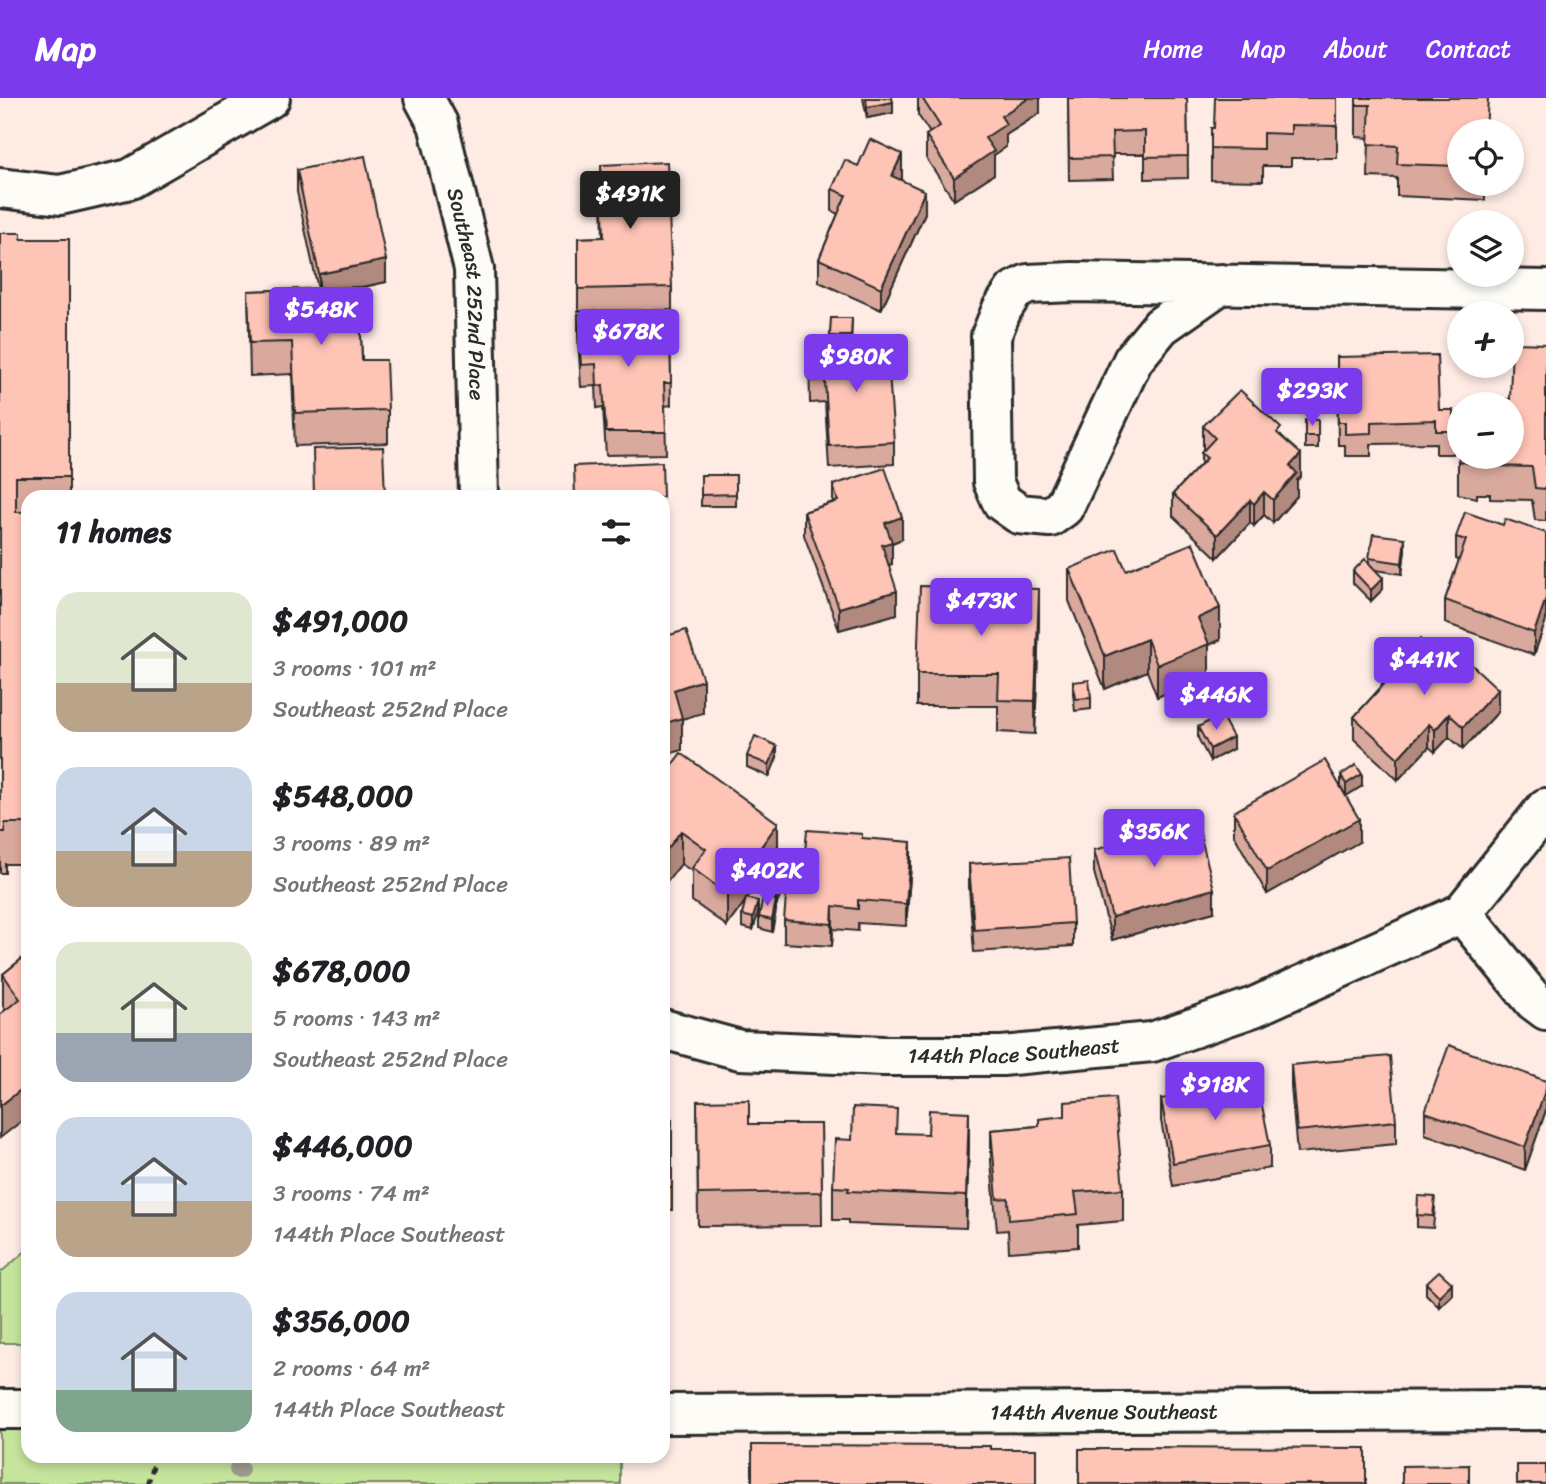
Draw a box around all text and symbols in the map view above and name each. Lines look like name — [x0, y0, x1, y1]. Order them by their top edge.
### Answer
text: Map — [35, 20, 96, 78]
text: Home — [1143, 28, 1203, 70]
text: Map — [1241, 28, 1285, 70]
text: About — [1323, 28, 1388, 70]
text: Contact — [1426, 28, 1511, 70]
map controls — [1447, 119, 1524, 469]
button: locate — [1447, 119, 1524, 196]
pin: $491K — [581, 172, 679, 231]
text: $491K — [596, 173, 664, 214]
street label: Southeast 252nd Place — [435, 184, 496, 401]
button: layers — [1447, 210, 1524, 287]
pin: $548K — [272, 288, 370, 347]
text: $548K — [285, 289, 357, 330]
button: + — [1447, 301, 1524, 378]
pin: $678K — [579, 310, 677, 369]
text: $678K — [593, 311, 663, 352]
pin: $980K — [807, 334, 905, 394]
text: $980K — [820, 336, 892, 377]
pin: $293K — [1263, 368, 1361, 428]
text: $293K — [1277, 370, 1347, 411]
button: − — [1447, 392, 1524, 469]
text: 11 homes — [56, 505, 171, 559]
icon: filters — [597, 513, 635, 551]
pin: $473K — [932, 578, 1030, 638]
text: $473K — [946, 580, 1016, 621]
text: $491,000 — [273, 594, 408, 648]
icon: home — [112, 620, 196, 704]
pin: $441K — [1375, 638, 1473, 697]
text: $441K — [1390, 639, 1458, 680]
text: 3 rooms · 101 m² — [273, 648, 437, 689]
pin: $446K — [1167, 672, 1265, 732]
text: $446K — [1180, 674, 1252, 715]
text: Southeast 252nd Place — [273, 689, 508, 730]
text: $548,000 — [273, 769, 413, 823]
icon: home — [112, 795, 196, 879]
pin: $356K — [1105, 810, 1203, 869]
text: $356K — [1119, 811, 1189, 852]
text: 3 rooms · 89 m² — [273, 823, 430, 864]
pin: $402K — [718, 848, 816, 908]
text: $402K — [731, 850, 803, 891]
text: Southeast 252nd Place — [273, 864, 508, 905]
text: $678,000 — [273, 944, 410, 998]
icon: home — [112, 970, 196, 1054]
text: 5 rooms · 143 m² — [273, 998, 441, 1039]
street label: 144th Place Southeast — [908, 1026, 1121, 1075]
text: Southeast 252nd Place — [273, 1039, 508, 1080]
pin: $918K — [1166, 1062, 1264, 1122]
text: $918K — [1181, 1064, 1249, 1105]
text: $446,000 — [273, 1119, 413, 1173]
icon: home — [112, 1145, 196, 1229]
text: 3 rooms · 74 m² — [273, 1173, 430, 1214]
text: 144th Place Southeast — [273, 1214, 505, 1255]
text: $356,000 — [273, 1294, 410, 1348]
icon: home — [112, 1320, 196, 1404]
text: 2 rooms · 64 m² — [273, 1348, 430, 1389]
text: 144th Place Southeast — [273, 1389, 505, 1430]
street label: 144th Avenue Southeast — [990, 1392, 1218, 1432]

